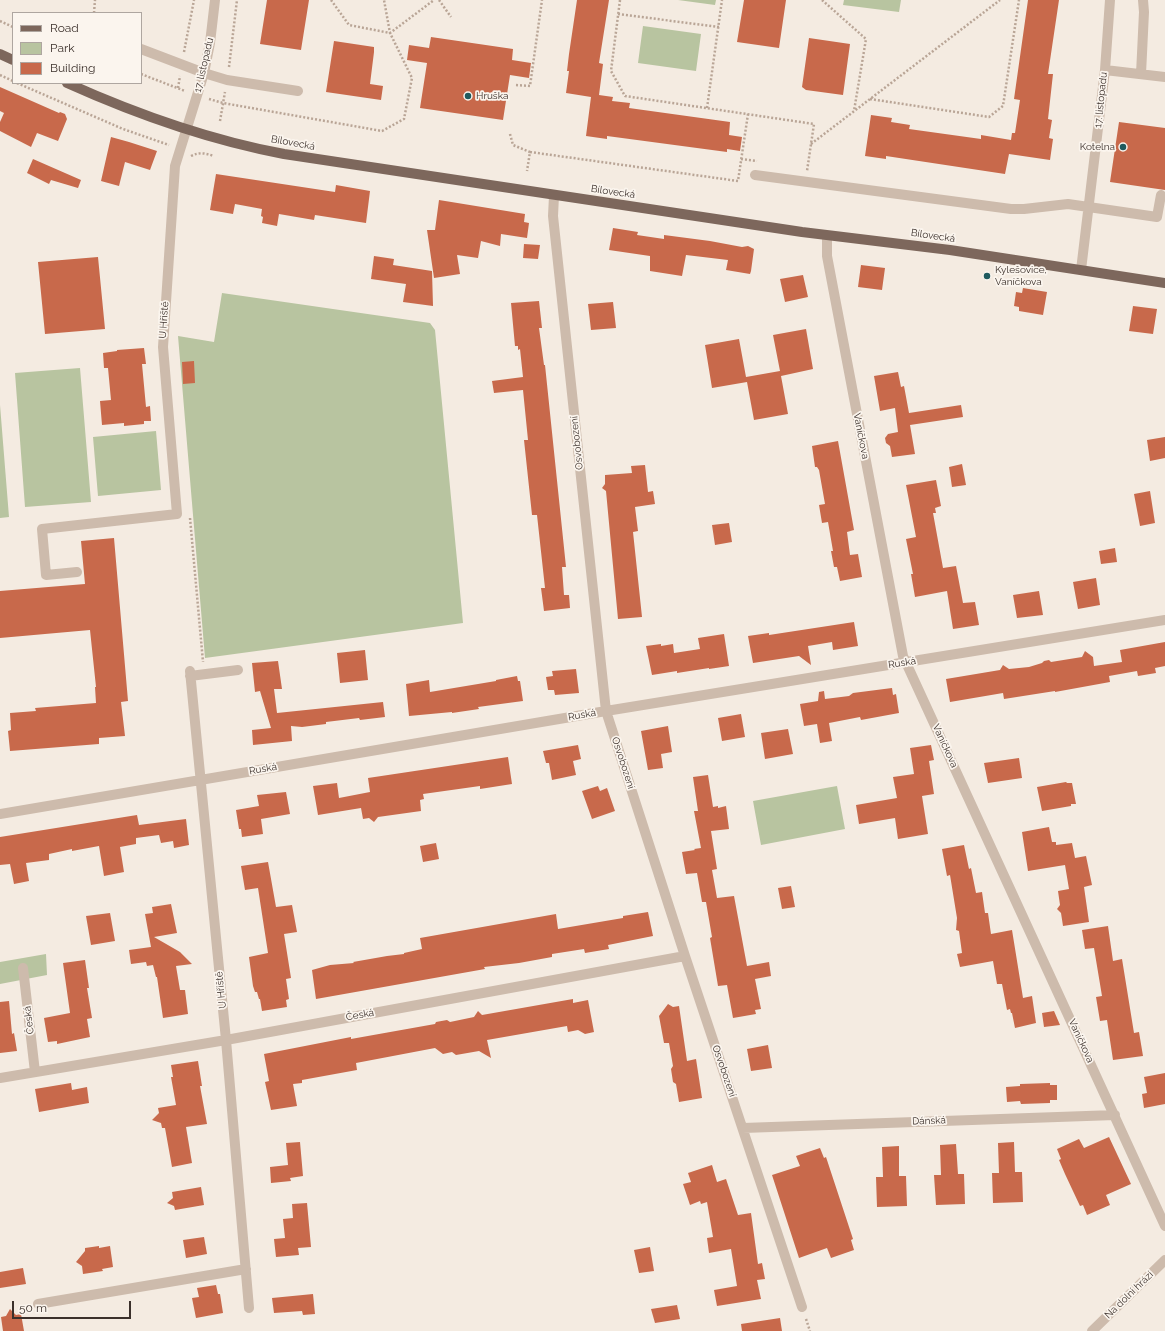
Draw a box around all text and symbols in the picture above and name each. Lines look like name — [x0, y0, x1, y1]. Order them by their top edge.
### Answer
legend — [12, 12, 142, 84]
text: Road — [50, 21, 79, 35]
street label: 17. listopadu — [192, 36, 216, 94]
text: Park — [50, 41, 75, 55]
text: Building — [50, 61, 96, 75]
street label: 17. listopadu — [1092, 71, 1110, 129]
place label: Hruška — [476, 90, 508, 102]
marker: Hruška — [463, 91, 473, 101]
street label: Bílovecká — [270, 133, 316, 153]
place label: Kotelna — [1080, 141, 1115, 153]
marker: Kotelna — [1118, 142, 1128, 152]
street label: Bílovecká — [590, 183, 636, 201]
street label: Bílovecká — [910, 227, 956, 245]
place label: Kylešovice, Vaníčkova — [995, 264, 1047, 288]
marker: Kylešovice, Vaníčkova — [982, 271, 992, 281]
street label: U Hřiště — [157, 301, 171, 339]
street label: Vaníčkova — [851, 412, 871, 460]
street label: Osvobození — [568, 416, 586, 470]
street label: Ruská — [887, 655, 917, 671]
street label: Ruská — [567, 707, 597, 723]
street label: Vaníčkova — [930, 722, 960, 770]
street label: Osvobození — [609, 735, 637, 791]
street label: Ruská — [248, 761, 278, 777]
street label: U Hřiště — [213, 971, 229, 1009]
street label: Česká — [21, 1005, 37, 1035]
street label: Česká — [345, 1007, 375, 1023]
street label: Vaníčkova — [1066, 1017, 1096, 1065]
street label: Osvobození — [710, 1044, 738, 1098]
street label: Dánská — [912, 1114, 946, 1128]
street label: Na dolni hrázi — [1102, 1269, 1156, 1321]
scale bar — [14, 1293, 133, 1319]
text: 50 m — [19, 1301, 47, 1315]

